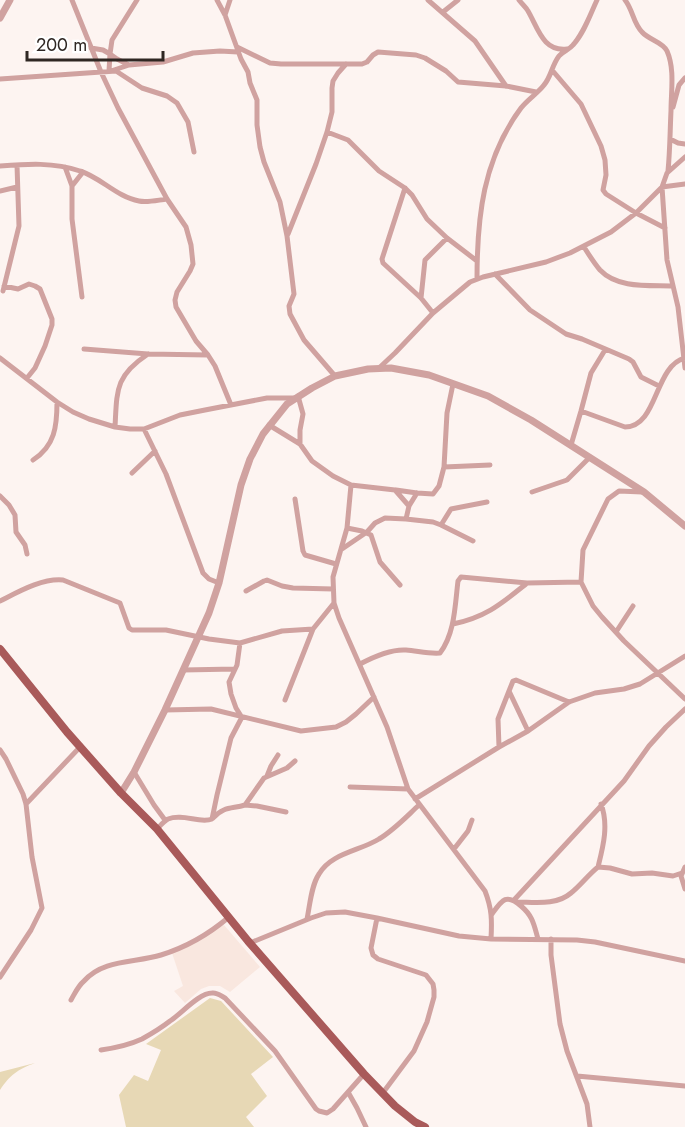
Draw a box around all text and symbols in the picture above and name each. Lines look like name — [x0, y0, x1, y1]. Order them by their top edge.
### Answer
scale bar — [27, 24, 164, 62]
text: 200 m — [36, 32, 87, 58]

